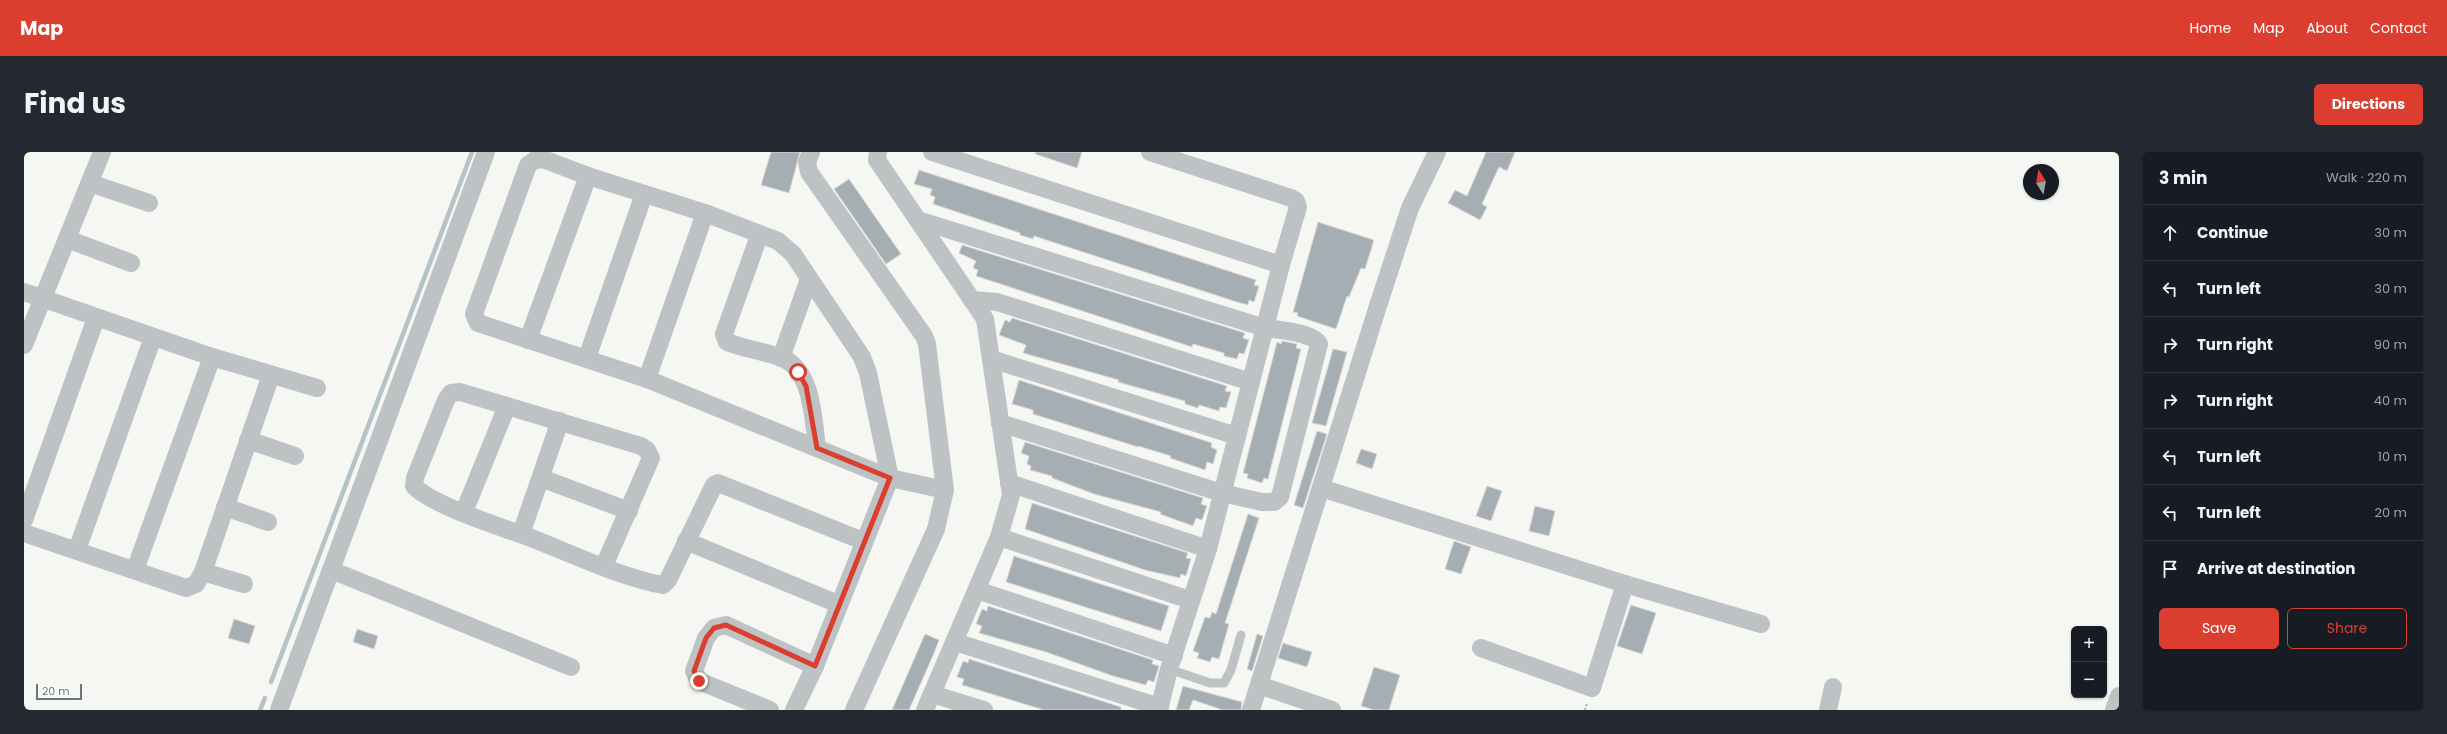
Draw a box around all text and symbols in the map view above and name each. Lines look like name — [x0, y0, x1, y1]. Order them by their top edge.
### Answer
text: Map — [20, 15, 63, 42]
text: Home — [2189, 18, 2231, 38]
text: Map — [2253, 18, 2284, 38]
text: About — [2306, 18, 2348, 38]
text: Contact — [2370, 18, 2427, 38]
text: Find us — [24, 84, 126, 123]
button: Directions — [2314, 84, 2423, 125]
north arrow — [2023, 164, 2059, 200]
text: 3 min — [2159, 166, 2207, 190]
text: Walk · 220 m — [2326, 168, 2407, 187]
icon: ahead — [2159, 222, 2181, 244]
text: Continue — [2197, 222, 2268, 243]
text: 30 m — [2374, 223, 2407, 242]
icon: left — [2159, 278, 2181, 300]
text: Turn left — [2197, 278, 2261, 299]
text: 30 m — [2374, 279, 2407, 298]
icon: right — [2159, 334, 2181, 356]
text: Turn right — [2197, 334, 2273, 355]
text: 90 m — [2374, 335, 2407, 354]
route start — [789, 363, 807, 381]
icon: right — [2159, 390, 2181, 412]
text: Turn right — [2197, 390, 2273, 411]
text: 40 m — [2374, 391, 2407, 410]
icon: left — [2159, 446, 2181, 468]
text: Turn left — [2197, 446, 2261, 467]
text: 10 m — [2378, 447, 2407, 466]
icon: left — [2159, 502, 2181, 524]
text: Turn left — [2197, 502, 2261, 523]
text: 20 m — [2374, 503, 2407, 522]
icon: arrive — [2159, 558, 2181, 580]
text: Arrive at destination — [2197, 558, 2355, 579]
button: Save — [2159, 608, 2279, 649]
button: Share — [2287, 608, 2407, 649]
map controls — [2071, 626, 2107, 698]
button: + — [2071, 626, 2107, 662]
button: − — [2071, 662, 2107, 698]
route end — [690, 672, 708, 690]
scale bar — [36, 682, 82, 701]
text: 20 m — [42, 683, 70, 699]

